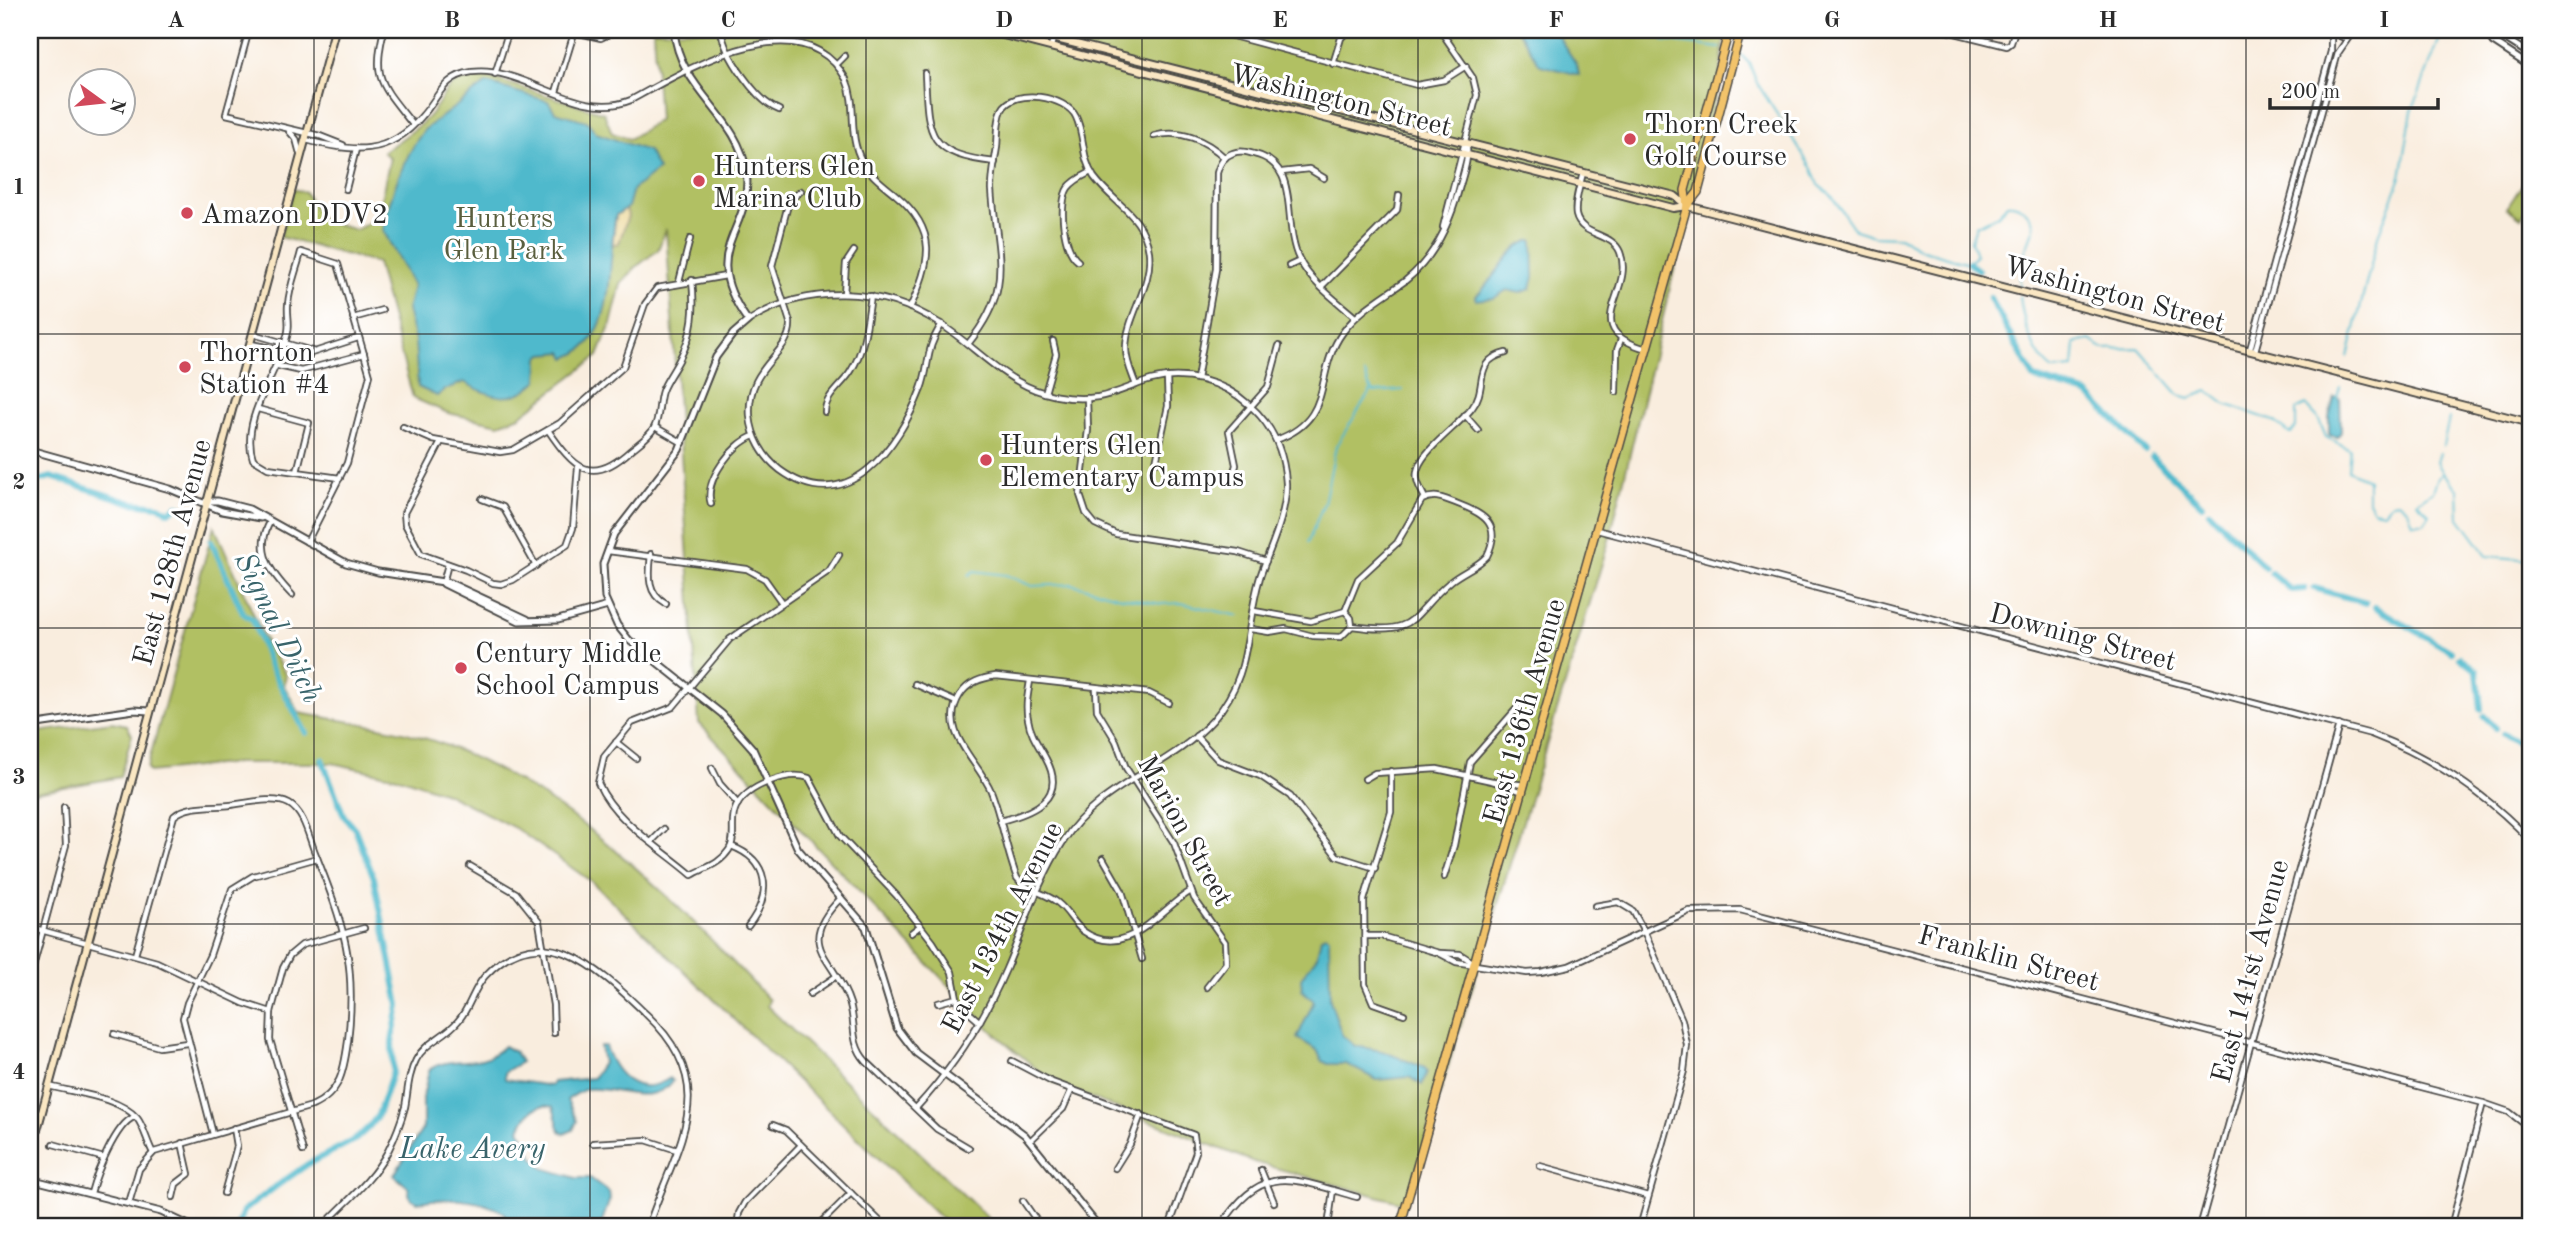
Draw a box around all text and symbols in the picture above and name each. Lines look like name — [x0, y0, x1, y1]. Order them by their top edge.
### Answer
text: A — [167, 9, 185, 32]
text: B — [444, 9, 460, 32]
text: C — [720, 9, 736, 32]
text: D — [995, 9, 1013, 32]
text: E — [1272, 9, 1288, 32]
text: F — [1548, 9, 1564, 32]
text: G — [1824, 9, 1840, 32]
text: H — [2099, 9, 2117, 32]
text: I — [2379, 9, 2389, 32]
street label: Washington Street — [1227, 61, 1454, 143]
north arrow — [66, 66, 136, 136]
scale bar — [2270, 66, 2438, 110]
text: 200 m — [2281, 82, 2340, 103]
text: N — [105, 96, 127, 116]
place label: Thorn Creek Golf Course — [1644, 112, 1798, 172]
marker: Thorn Creek Golf Course — [1622, 131, 1638, 147]
place label: Hunters Glen Marina Club — [713, 154, 875, 214]
marker: Hunters Glen Marina Club — [691, 173, 707, 189]
text: 1 — [12, 176, 26, 199]
place label: Amazon DDV2 — [201, 202, 388, 230]
marker: Amazon DDV2 — [179, 205, 195, 221]
park label: Hunters Glen Park — [443, 206, 565, 266]
street label: Washington Street — [2001, 253, 2228, 339]
place label: Thornton Station #4 — [199, 340, 330, 400]
marker: Thornton Station #4 — [177, 359, 193, 375]
place label: Hunters Glen Elementary Campus — [1000, 433, 1244, 493]
street label: East 128th Avenue — [130, 436, 218, 669]
marker: Hunters Glen Elementary Campus — [978, 452, 994, 468]
text: 2 — [12, 471, 26, 494]
water label: Signal Ditch — [228, 548, 327, 708]
street label: East 136th Avenue — [1480, 596, 1572, 828]
street label: Downing Street — [1986, 601, 2179, 677]
place label: Century Middle School Campus — [475, 641, 661, 701]
marker: Century Middle School Campus — [453, 660, 469, 676]
street label: Marion Street — [1131, 751, 1236, 911]
text: 3 — [12, 766, 26, 789]
street label: East 134th Avenue — [938, 818, 1069, 1039]
street label: East 141st Avenue — [2209, 857, 2295, 1087]
street label: Franklin Street — [1915, 922, 2102, 998]
text: 4 — [12, 1061, 26, 1084]
water label: Lake Avery — [398, 1135, 546, 1165]

